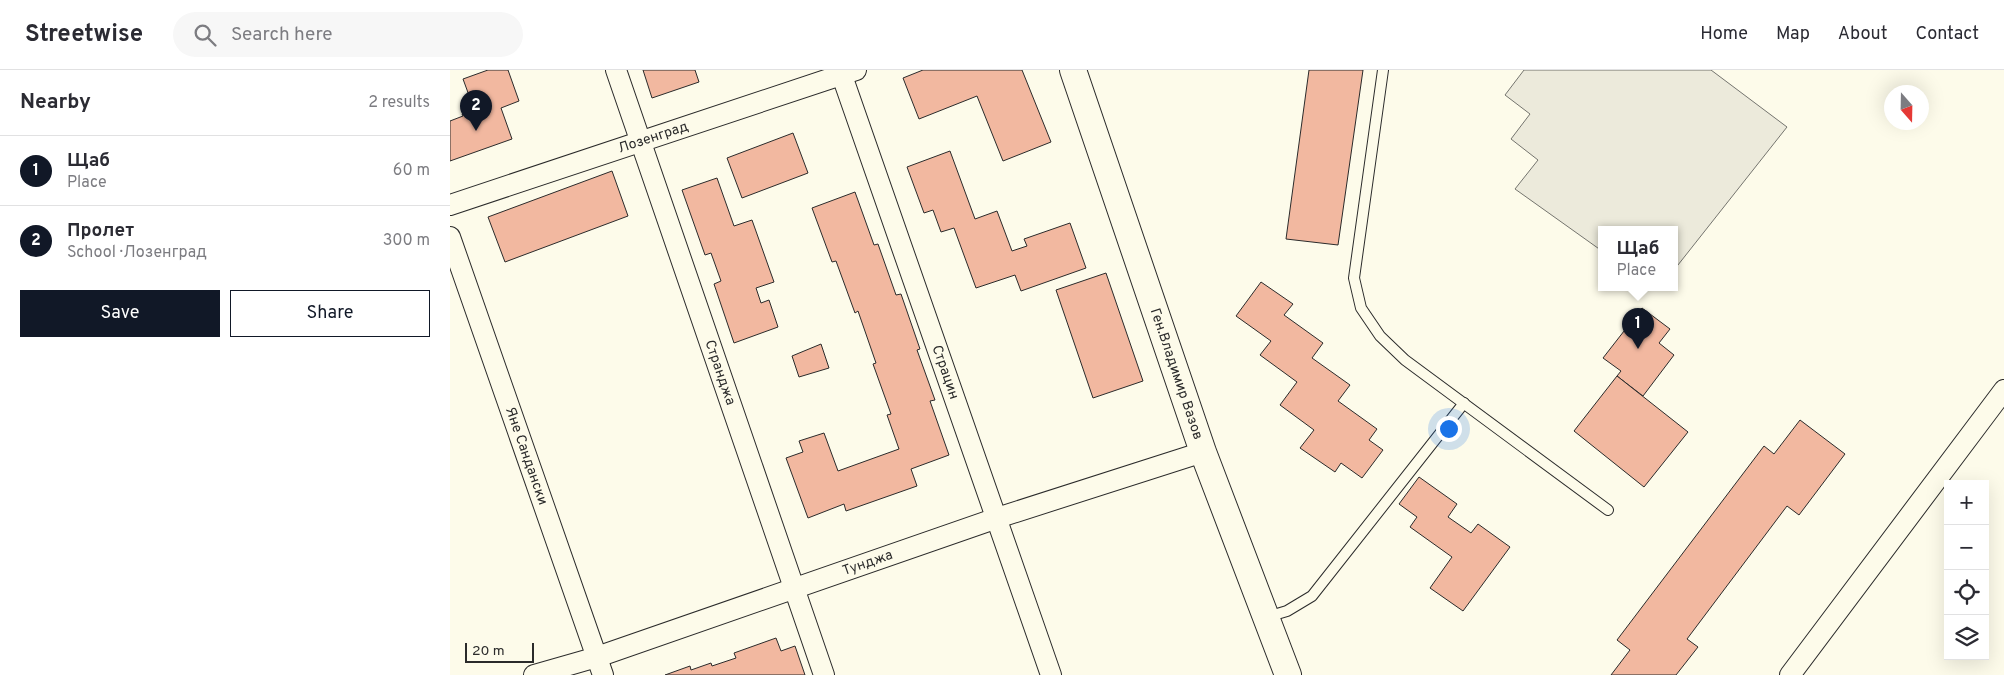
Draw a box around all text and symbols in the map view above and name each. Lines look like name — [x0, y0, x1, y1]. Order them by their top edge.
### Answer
search box — [173, 12, 523, 57]
text: Streetwise — [25, 20, 143, 50]
icon: search — [191, 21, 219, 49]
text: Search here — [231, 23, 333, 47]
text: Home — [1700, 23, 1748, 46]
text: Map — [1776, 23, 1810, 46]
text: About — [1838, 23, 1887, 46]
text: Contact — [1915, 23, 1979, 46]
north arrow — [1884, 85, 1929, 130]
text: Nearby — [20, 89, 91, 116]
pin: 2 — [460, 90, 492, 131]
text: 2 results — [368, 93, 430, 113]
street label: Лозенград — [616, 118, 690, 157]
text: Щаб — [67, 149, 110, 173]
text: 1 — [33, 161, 39, 181]
text: 60 m — [393, 161, 430, 181]
text: Place — [67, 173, 107, 193]
text: Пролет — [67, 219, 134, 243]
popup — [1598, 226, 1678, 291]
text: 2 — [31, 231, 41, 251]
text: 300 m — [383, 231, 430, 251]
text: Щаб — [1616, 237, 1660, 261]
text: School · Лозенград — [67, 243, 207, 263]
text: Place — [1616, 261, 1656, 281]
button: Save — [20, 290, 220, 337]
button: Share — [230, 290, 430, 337]
street label: Ген.Владимир Вазов — [1146, 306, 1207, 442]
pin: 1 — [1622, 308, 1654, 349]
street label: Странджа — [701, 338, 739, 408]
street label: Страцин — [928, 343, 963, 401]
street label: Яне Сандански — [502, 405, 551, 507]
your location — [1436, 416, 1462, 442]
map controls — [1944, 480, 1989, 660]
button: + — [1944, 480, 1989, 525]
button: − — [1944, 525, 1989, 570]
street label: Тунджа — [840, 546, 895, 580]
button: locate — [1944, 570, 1989, 615]
button: layers — [1944, 615, 1989, 660]
scale bar — [465, 640, 534, 663]
text: 20 m — [472, 643, 505, 660]

